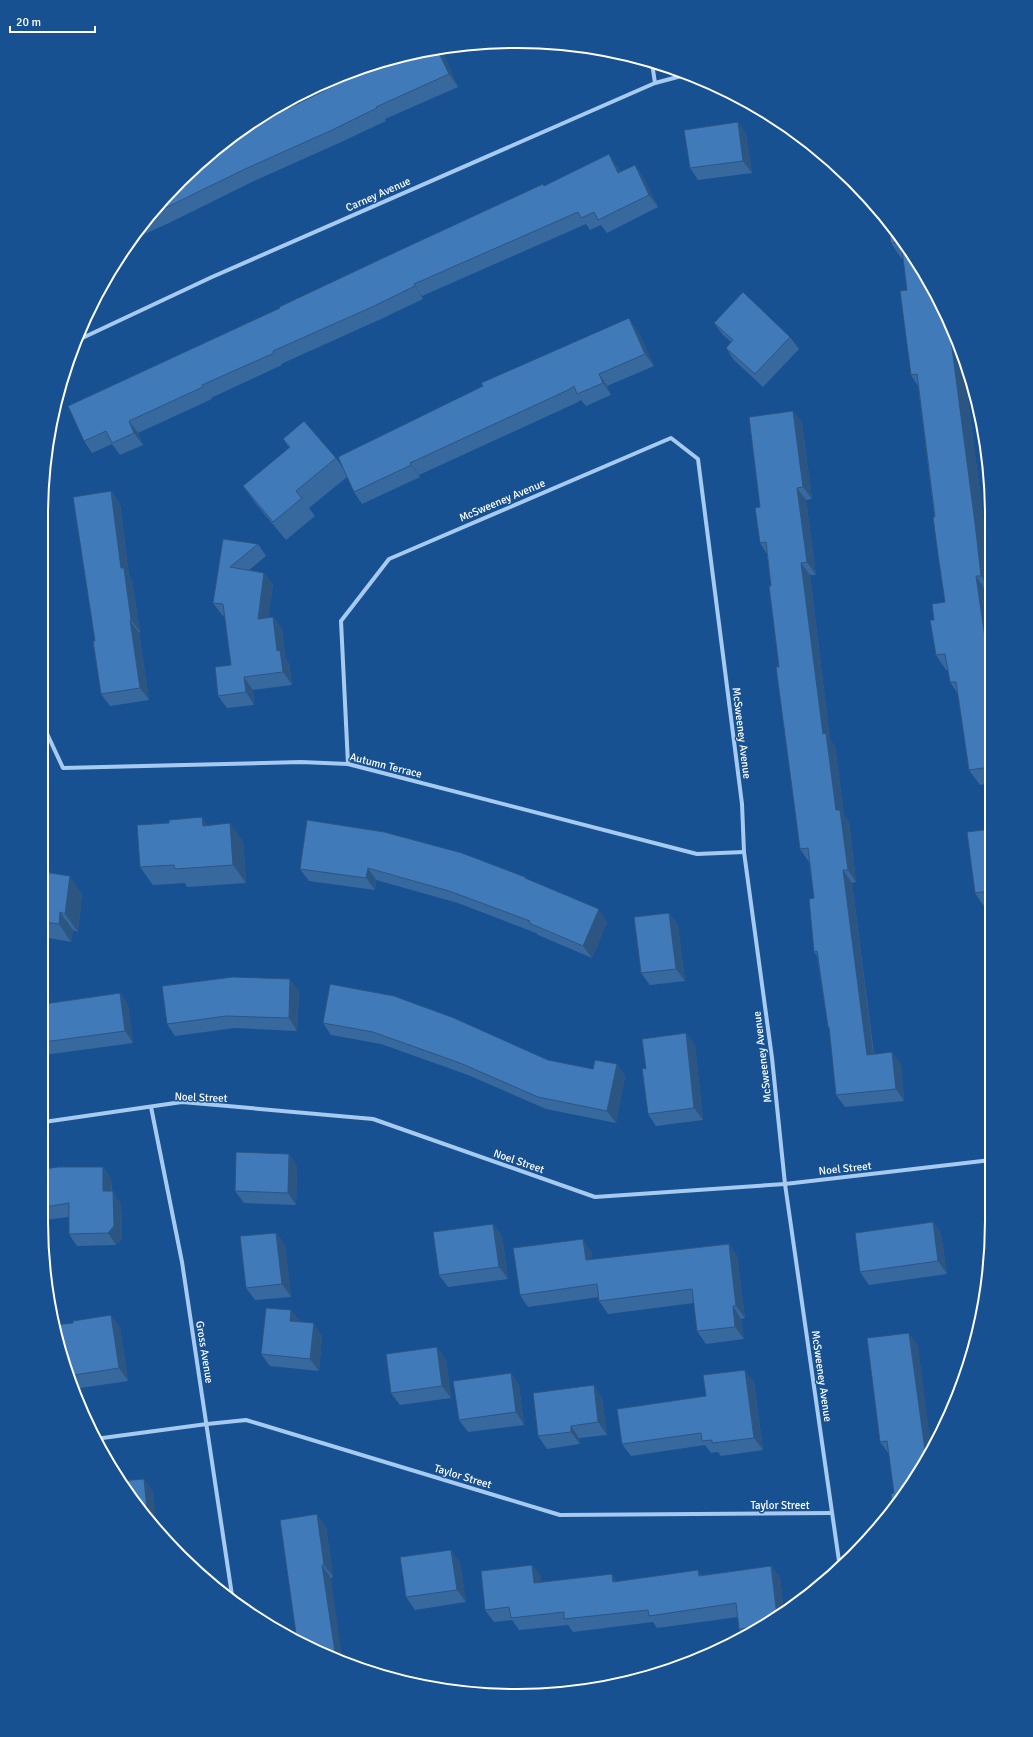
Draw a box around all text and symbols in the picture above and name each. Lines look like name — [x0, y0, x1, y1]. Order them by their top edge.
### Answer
scale bar — [10, 8, 95, 34]
text: 20 m — [16, 15, 41, 30]
street label: Carney Avenue — [344, 174, 413, 215]
street label: McSweeney Avenue — [457, 476, 547, 524]
street label: McSweeney Avenue — [729, 687, 754, 780]
street label: Autumn Terrace — [348, 750, 423, 781]
street label: McSweeney Avenue — [750, 1010, 775, 1103]
street label: Noel Street — [174, 1090, 228, 1105]
street label: Noel Street — [492, 1147, 546, 1176]
street label: Noel Street — [818, 1159, 872, 1178]
street label: Gross Avenue — [193, 1320, 216, 1384]
street label: McSweeney Avenue — [809, 1330, 834, 1423]
street label: Taylor Street — [433, 1462, 493, 1491]
street label: Taylor Street — [750, 1499, 810, 1512]

